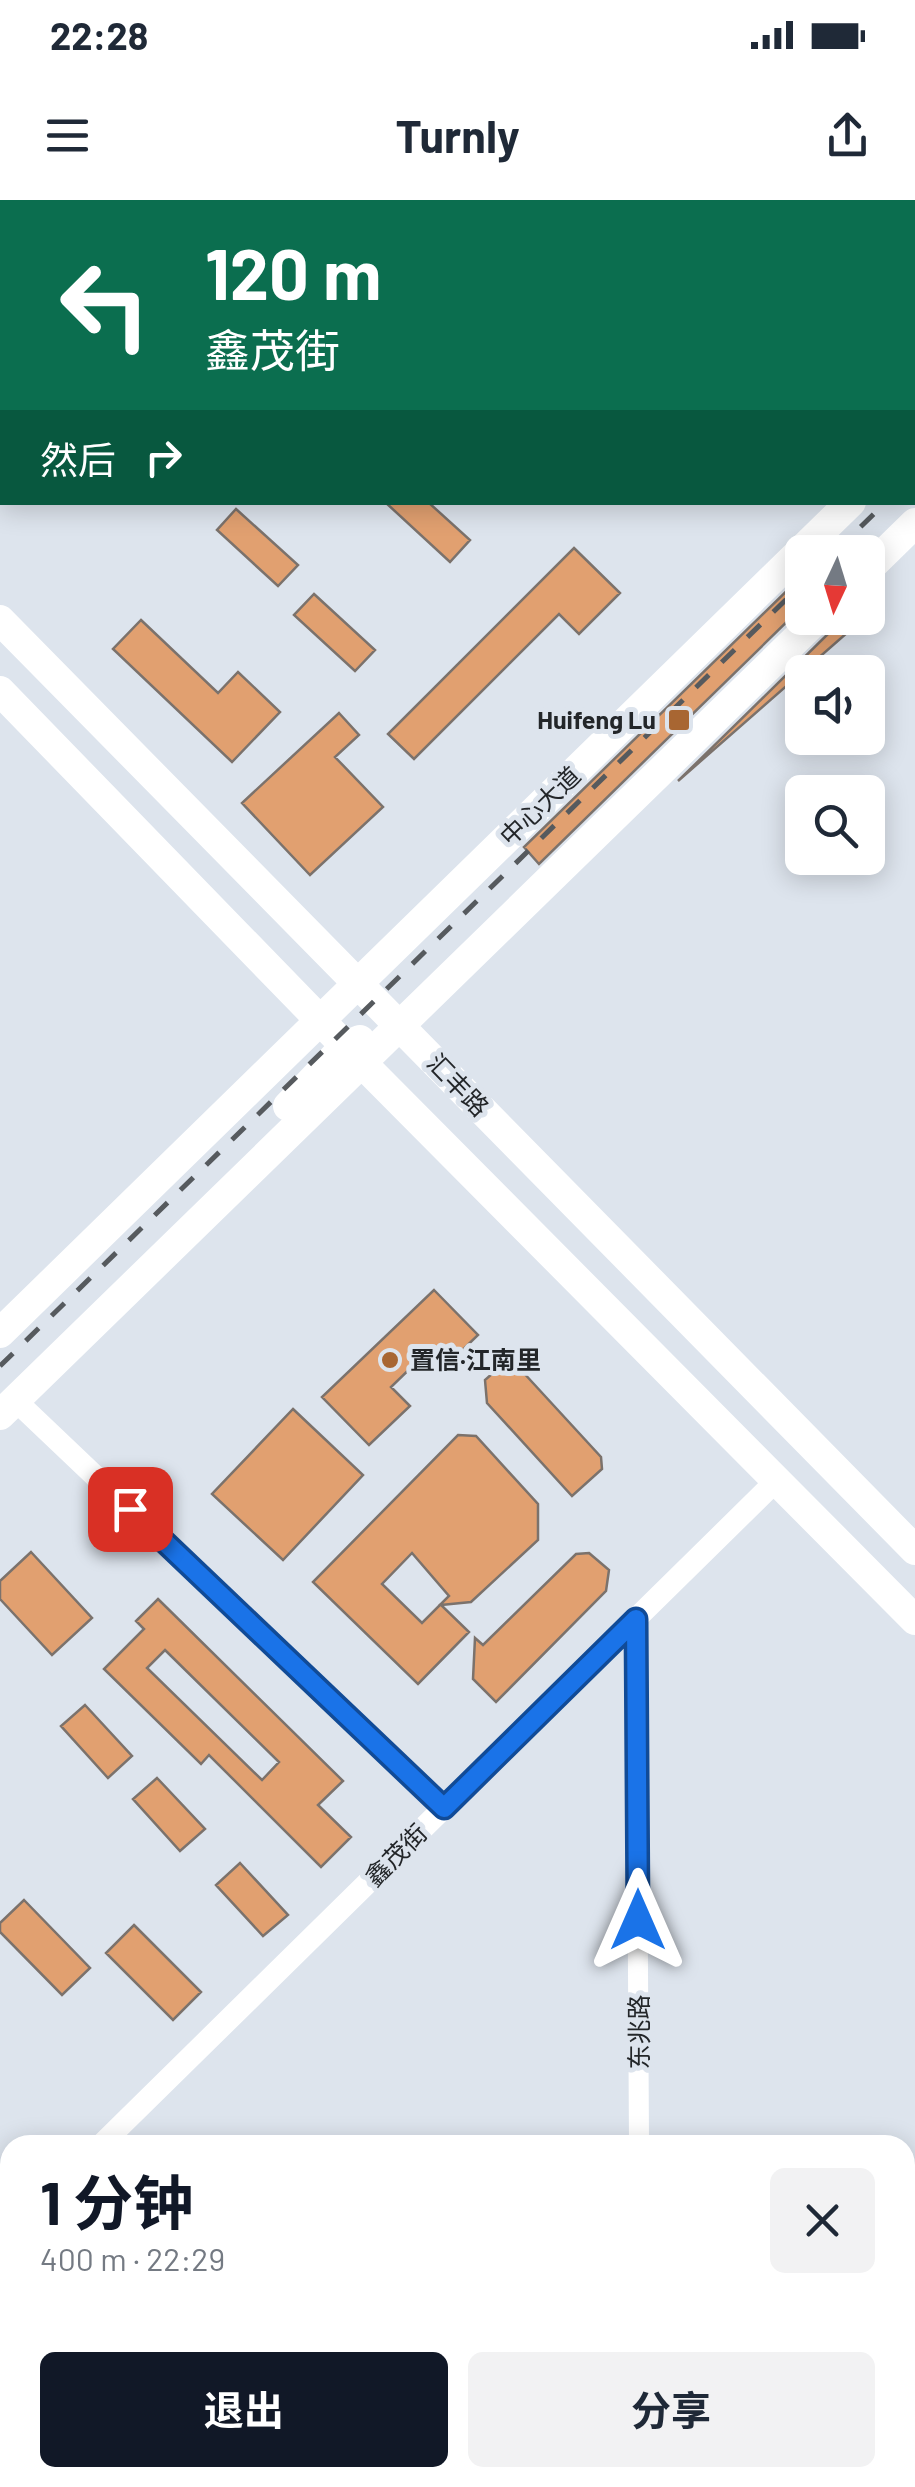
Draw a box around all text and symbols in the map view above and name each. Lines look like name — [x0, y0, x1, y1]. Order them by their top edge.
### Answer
text: 22:28 — [50, 12, 148, 58]
icon: menu — [40, 108, 95, 163]
text: Turnly — [395, 108, 520, 162]
icon: share — [820, 108, 875, 163]
text: 120 m — [205, 230, 381, 314]
icon: left — [40, 240, 170, 370]
text: 鑫茂街 — [205, 322, 340, 376]
icon: right — [136, 430, 191, 485]
text: 然后 — [40, 436, 116, 482]
north arrow — [785, 535, 885, 635]
map controls — [785, 535, 885, 875]
button: sound — [785, 655, 885, 755]
place label: Huifeng Lu — [537, 704, 656, 734]
marker: Huifeng Lu — [666, 707, 692, 733]
street label: 中心大道 — [493, 760, 586, 851]
button: search — [785, 775, 885, 875]
street label: 汇丰路 — [422, 1047, 496, 1122]
place label: 置信·江南里 — [410, 1344, 541, 1374]
marker: 置信·江南里 — [379, 1349, 401, 1371]
pin — [88, 1467, 173, 1552]
icon: arrive — [103, 1482, 158, 1537]
street label: 鑫茂街 — [358, 1817, 432, 1891]
position arrow — [586, 1868, 690, 1972]
street label: 东兆路 — [623, 1994, 653, 2070]
text: 1 分钟 — [40, 2165, 193, 2237]
button: close — [770, 2168, 875, 2273]
text: 400 m · 22:29 — [40, 2239, 225, 2277]
button: 退出 — [40, 2352, 448, 2467]
button: 分享 — [468, 2352, 875, 2467]

